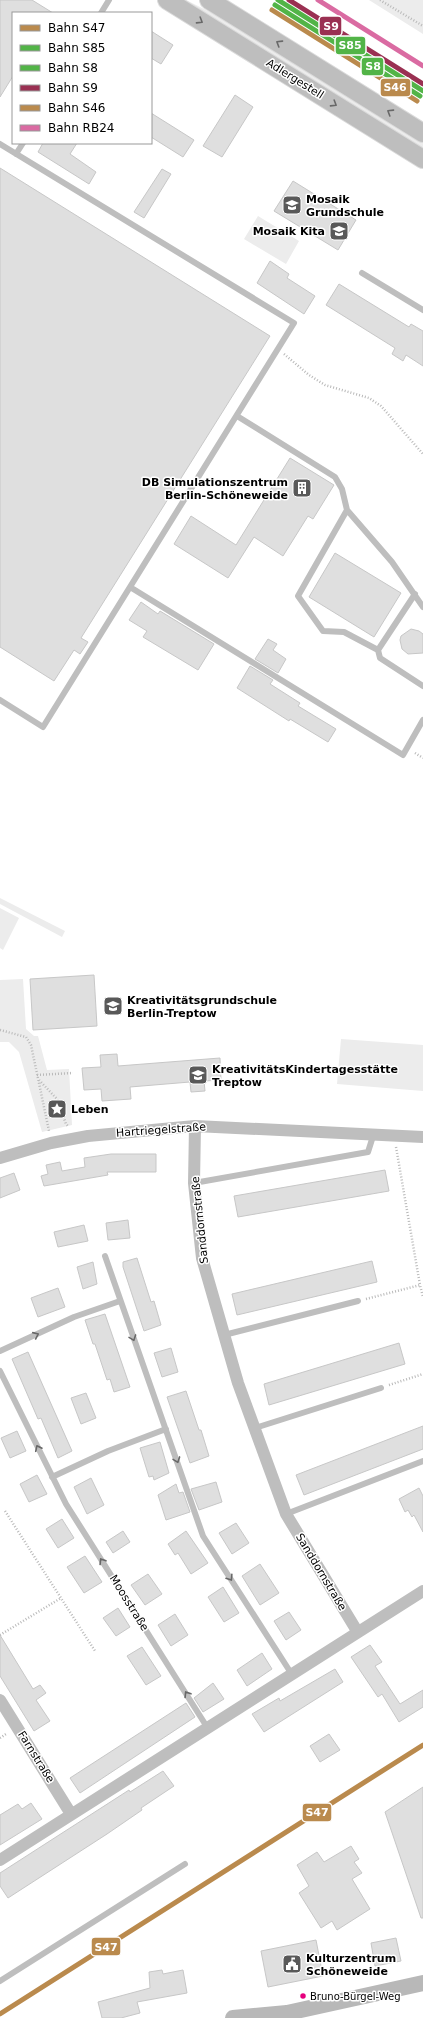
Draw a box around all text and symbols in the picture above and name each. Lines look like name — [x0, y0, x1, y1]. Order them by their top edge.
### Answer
legend — [12, 12, 152, 144]
one-way arrow — [196, 16, 203, 23]
line badge: S9 — [319, 16, 342, 36]
text: S9 — [323, 20, 339, 33]
text: Bahn S47 — [48, 21, 106, 35]
line badge: S85 — [335, 36, 366, 55]
text: S85 — [338, 39, 362, 52]
text: Bahn S85 — [48, 41, 106, 55]
one-way arrow — [276, 41, 283, 48]
street label: Adlergestell — [264, 56, 326, 102]
line badge: S8 — [361, 57, 384, 76]
text: S8 — [365, 60, 381, 73]
text: Bahn S8 — [48, 61, 98, 75]
line badge: S46 — [380, 78, 411, 97]
text: Bahn S9 — [48, 81, 98, 95]
text: S46 — [383, 81, 407, 94]
one-way arrow — [330, 99, 337, 106]
text: Bahn S46 — [48, 101, 106, 115]
one-way arrow — [387, 109, 394, 117]
text: Bahn RB24 — [48, 121, 114, 135]
place label: Mosaik Grundschule — [306, 193, 384, 219]
school or university icon: Mosaik Grundschule — [281, 194, 303, 216]
school or university icon: Mosaik Kita — [328, 220, 350, 242]
place label: Mosaik Kita — [253, 225, 325, 238]
place label: DB Simulationszentrum Berlin-Schöneweide — [142, 476, 288, 502]
building icon: DB Simulationszentrum Berlin-Schöneweide — [291, 477, 313, 499]
place label: Kreativitätsgrundschule Berlin-Treptow — [127, 994, 277, 1020]
school or university icon: Kreativitätsgrundschule Berlin-Treptow — [102, 995, 124, 1017]
place label: KreativitätsKindertagesstätte Treptow — [212, 1063, 398, 1089]
school or university icon: KreativitätsKindertagesstätte Treptow — [187, 1064, 209, 1086]
place icon: Leben — [46, 1098, 68, 1120]
place label: Leben — [71, 1103, 109, 1116]
street label: Hartriegelstraße — [116, 1120, 207, 1140]
street label: Sanddornstraße — [189, 1175, 211, 1264]
one-way arrow — [31, 1332, 39, 1340]
one-way arrow — [128, 1334, 136, 1341]
one-way arrow — [35, 1445, 43, 1452]
one-way arrow — [172, 1457, 180, 1464]
street label: Sanddornstraße — [293, 1531, 349, 1613]
one-way arrow — [100, 1558, 107, 1565]
street label: Moosstraße — [107, 1573, 152, 1634]
one-way arrow — [226, 1574, 233, 1581]
one-way arrow — [184, 1692, 191, 1699]
street label: Farnstraße — [15, 1729, 57, 1785]
line badge: S47 — [302, 1803, 332, 1822]
text: S47 — [305, 1806, 329, 1819]
line badge: S47 — [91, 1937, 121, 1956]
text: S47 — [94, 1941, 118, 1954]
place label: Kulturzentrum Schöneweide — [306, 1952, 396, 1978]
public building icon: Kulturzentrum Schöneweide — [281, 1953, 303, 1975]
marker: Bruno-Bürgel-Weg — [298, 1991, 308, 2001]
place label: Bruno-Bürgel-Weg — [310, 1991, 401, 2002]

